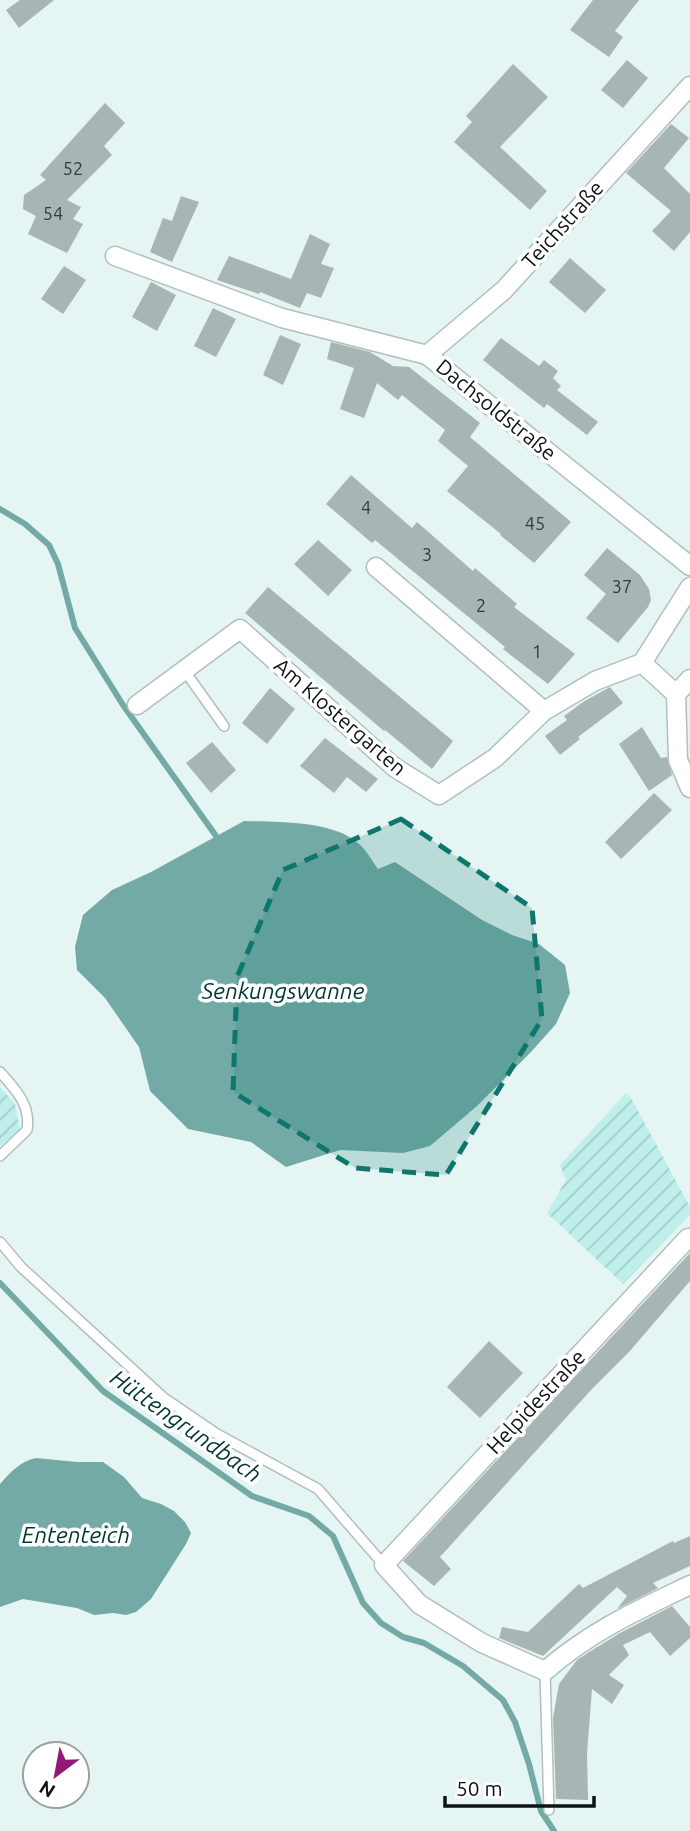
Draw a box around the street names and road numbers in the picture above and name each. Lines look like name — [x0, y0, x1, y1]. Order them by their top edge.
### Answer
street label: Teichstraße — [517, 176, 608, 273]
street label: Dachsoldstraße — [432, 354, 561, 465]
street label: Am Klostergarten — [270, 653, 411, 780]
street label: Helpidestraße — [481, 1344, 590, 1458]

